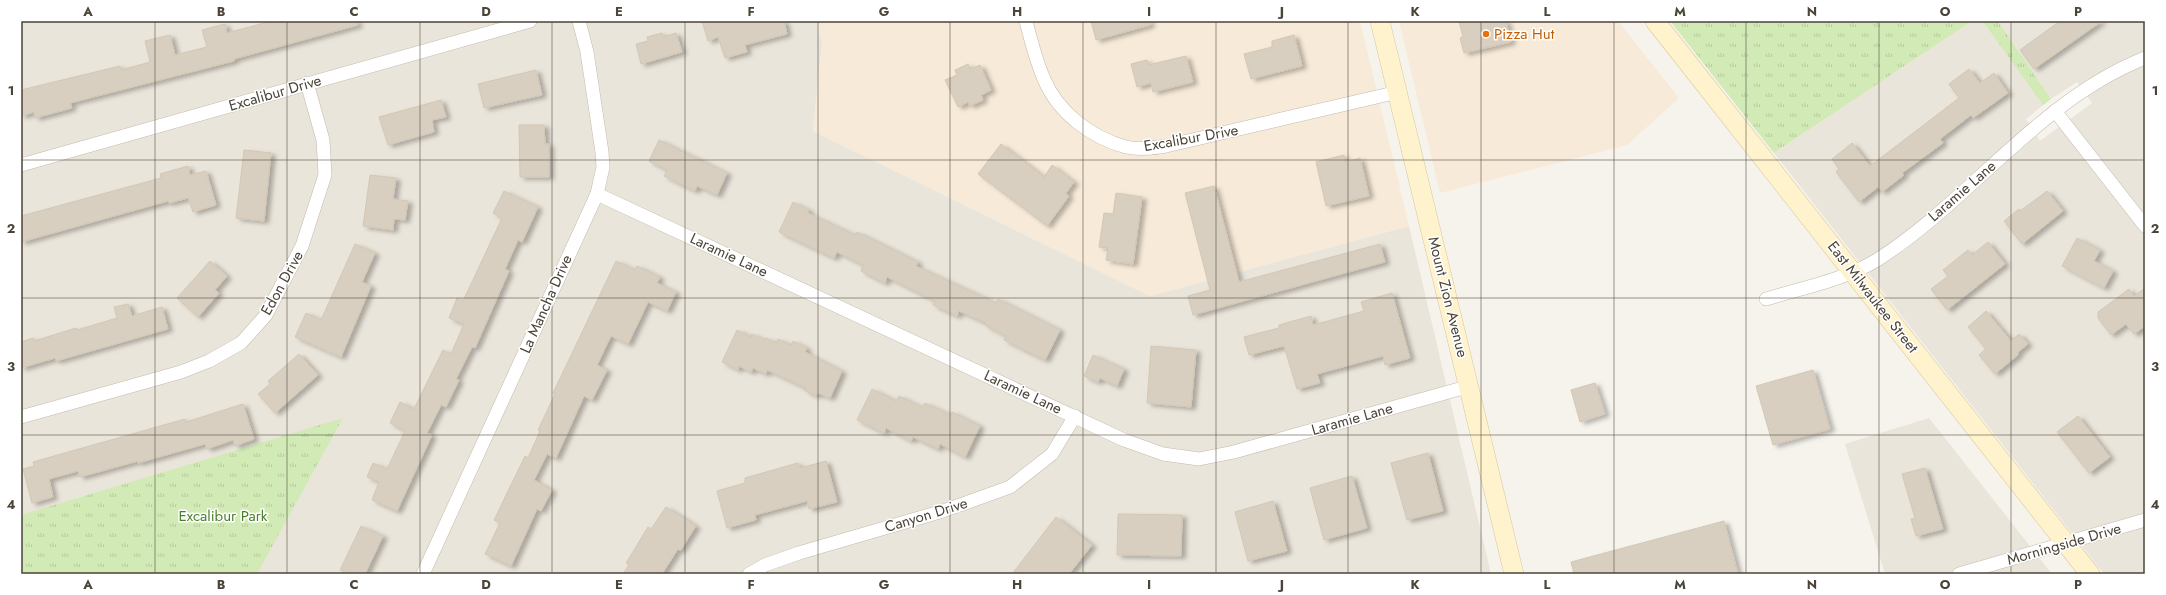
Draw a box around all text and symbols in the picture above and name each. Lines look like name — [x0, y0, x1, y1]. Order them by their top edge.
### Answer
text: A — [82, 2, 93, 21]
text: B — [217, 2, 226, 21]
text: C — [349, 2, 359, 21]
text: D — [481, 2, 491, 21]
text: E — [615, 2, 623, 21]
text: F — [747, 2, 755, 21]
text: G — [879, 2, 890, 21]
text: H — [1012, 2, 1022, 21]
text: I — [1147, 2, 1151, 21]
text: J — [1277, 2, 1284, 21]
text: K — [1410, 2, 1420, 21]
text: L — [1544, 2, 1551, 21]
text: M — [1674, 2, 1686, 21]
text: N — [1807, 2, 1817, 21]
text: O — [1940, 2, 1951, 21]
text: P — [2074, 2, 2082, 21]
place label: Pizza Hut — [1494, 23, 1555, 45]
marker: Pizza Hut — [1481, 29, 1491, 39]
street label: Excalibur Drive — [226, 69, 324, 117]
text: 1 — [8, 81, 14, 100]
text: 1 — [2152, 81, 2158, 100]
street label: Excalibur Drive — [1142, 119, 1240, 157]
street label: Laramie Lane — [1923, 155, 2001, 227]
text: 2 — [7, 219, 15, 238]
text: 2 — [2151, 219, 2159, 238]
street label: Laramie Lane — [686, 227, 772, 283]
street label: Mount Zion Avenue — [1422, 234, 1474, 360]
street label: East Milwaukee Street — [1822, 236, 1924, 358]
street label: Edon Drive — [255, 247, 309, 319]
street label: La Mancha Drive — [514, 251, 578, 357]
text: 3 — [7, 357, 15, 376]
text: 3 — [2151, 357, 2159, 376]
street label: Laramie Lane — [980, 364, 1066, 420]
street label: Laramie Lane — [1309, 397, 1396, 441]
street label: Canyon Drive — [882, 492, 970, 538]
text: 4 — [6, 495, 16, 514]
text: 4 — [2150, 495, 2160, 514]
park label: Excalibur Park — [179, 505, 268, 527]
street label: Morningside Drive — [2004, 517, 2124, 571]
text: A — [82, 575, 93, 594]
text: B — [217, 575, 226, 594]
text: C — [349, 575, 359, 594]
text: D — [481, 575, 491, 594]
text: E — [615, 575, 623, 594]
text: F — [747, 575, 755, 594]
text: G — [879, 575, 890, 594]
text: H — [1012, 575, 1022, 594]
text: I — [1147, 575, 1151, 594]
text: J — [1277, 575, 1284, 594]
text: K — [1410, 575, 1420, 594]
text: L — [1544, 575, 1551, 594]
text: M — [1674, 575, 1686, 594]
text: N — [1807, 575, 1817, 594]
text: O — [1940, 575, 1951, 594]
text: P — [2074, 575, 2082, 594]

